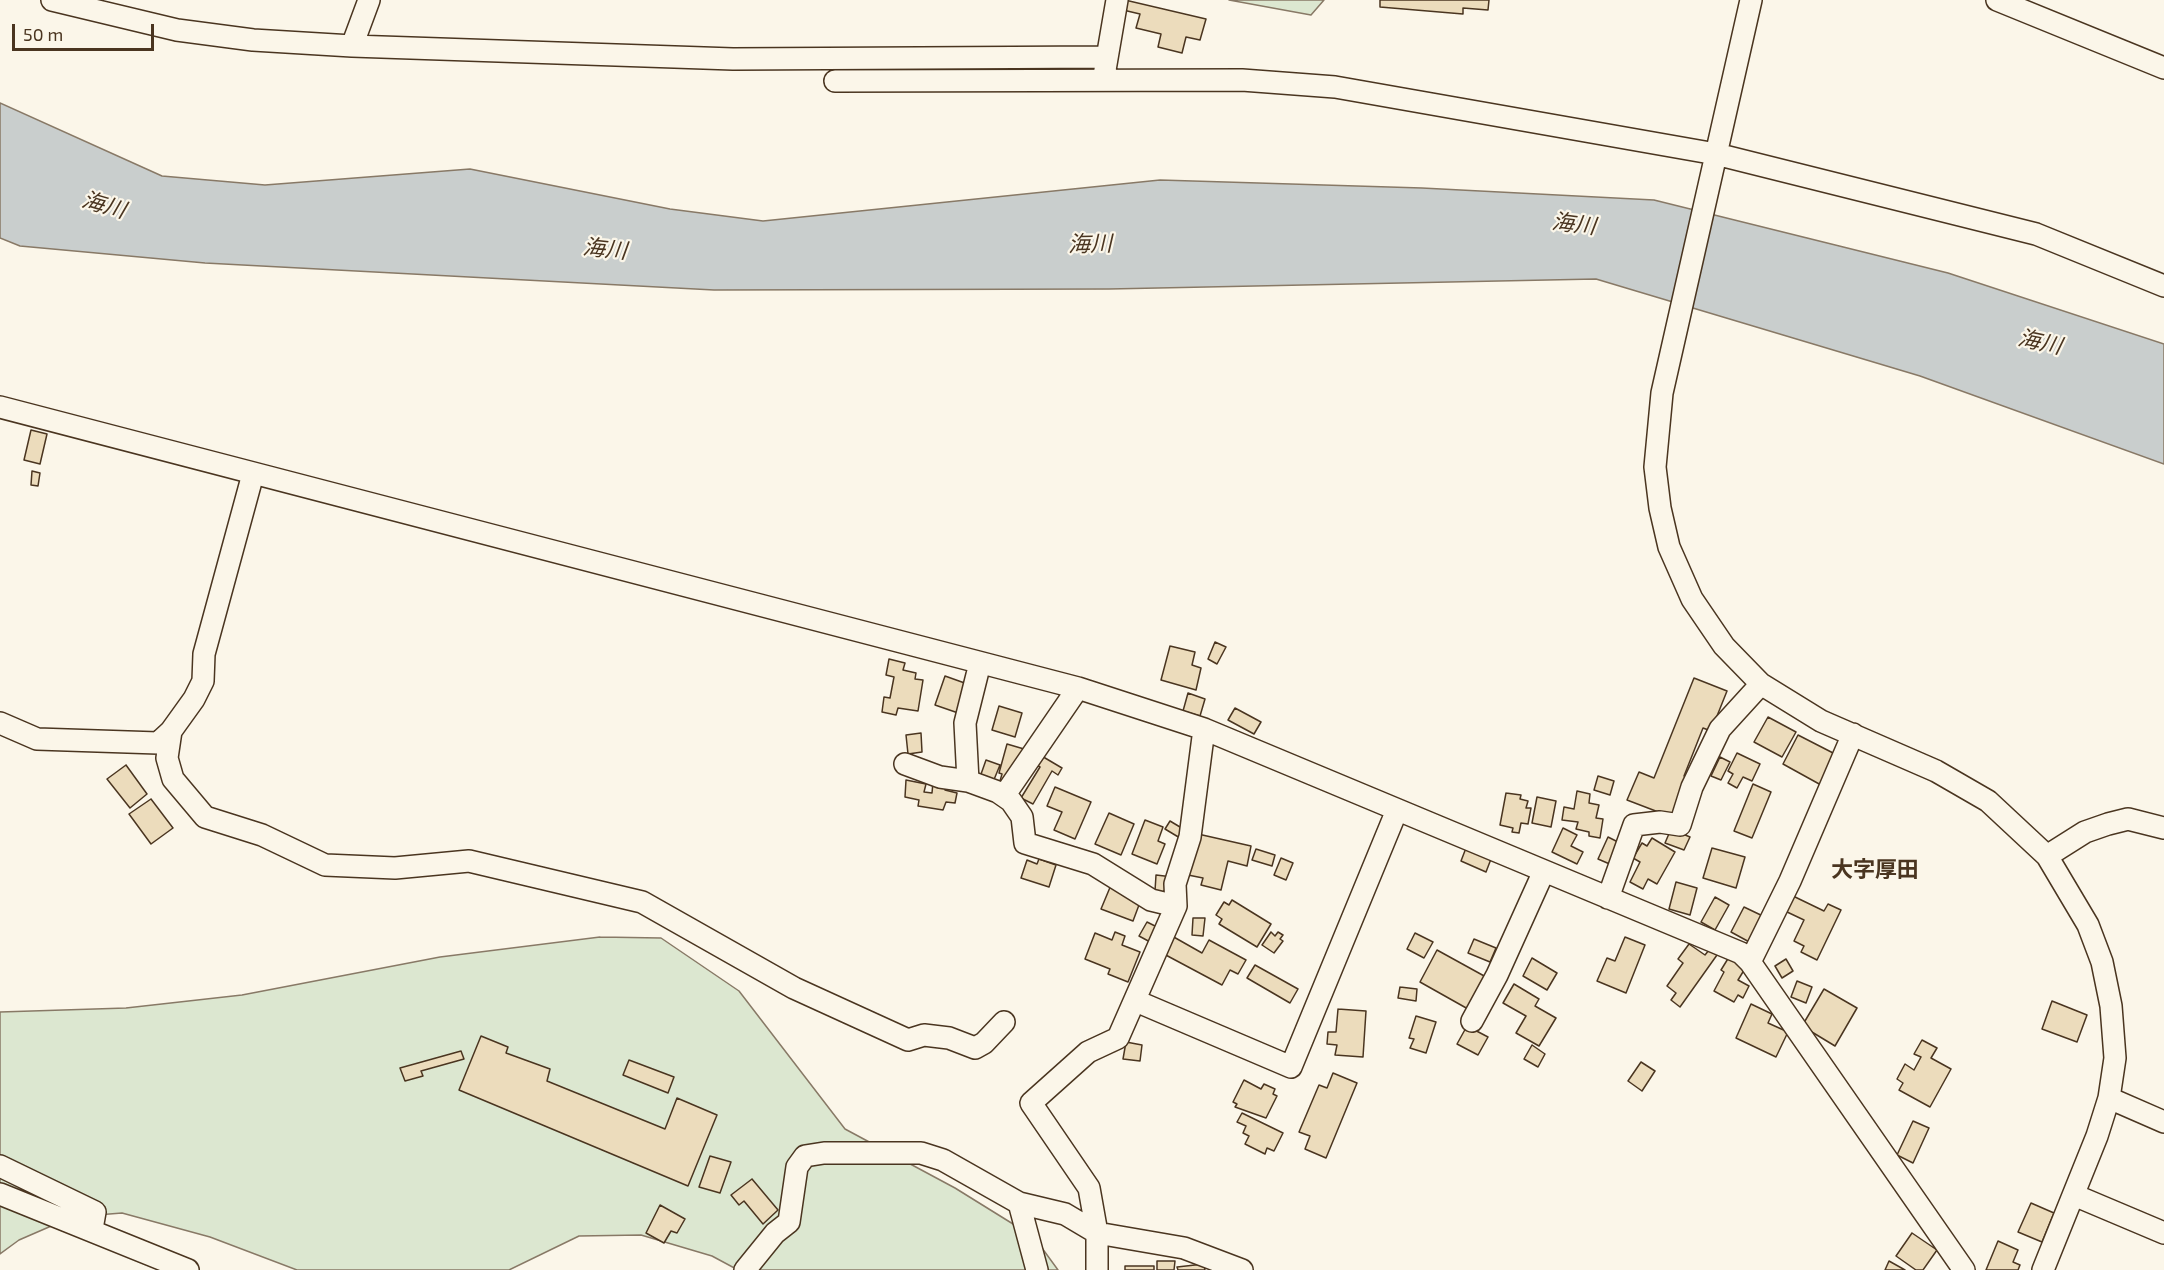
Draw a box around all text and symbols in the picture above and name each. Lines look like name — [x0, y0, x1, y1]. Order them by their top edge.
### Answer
scale bar — [15, 12, 158, 50]
text: 50 m — [23, 23, 63, 45]
water label: 海川 — [79, 186, 129, 224]
water label: 海川 — [1551, 208, 1597, 240]
water label: 海川 — [1068, 230, 1112, 258]
water label: 海川 — [582, 234, 628, 264]
water label: 海川 — [2016, 325, 2064, 359]
district label: 大字厚田 — [1831, 857, 1919, 883]

